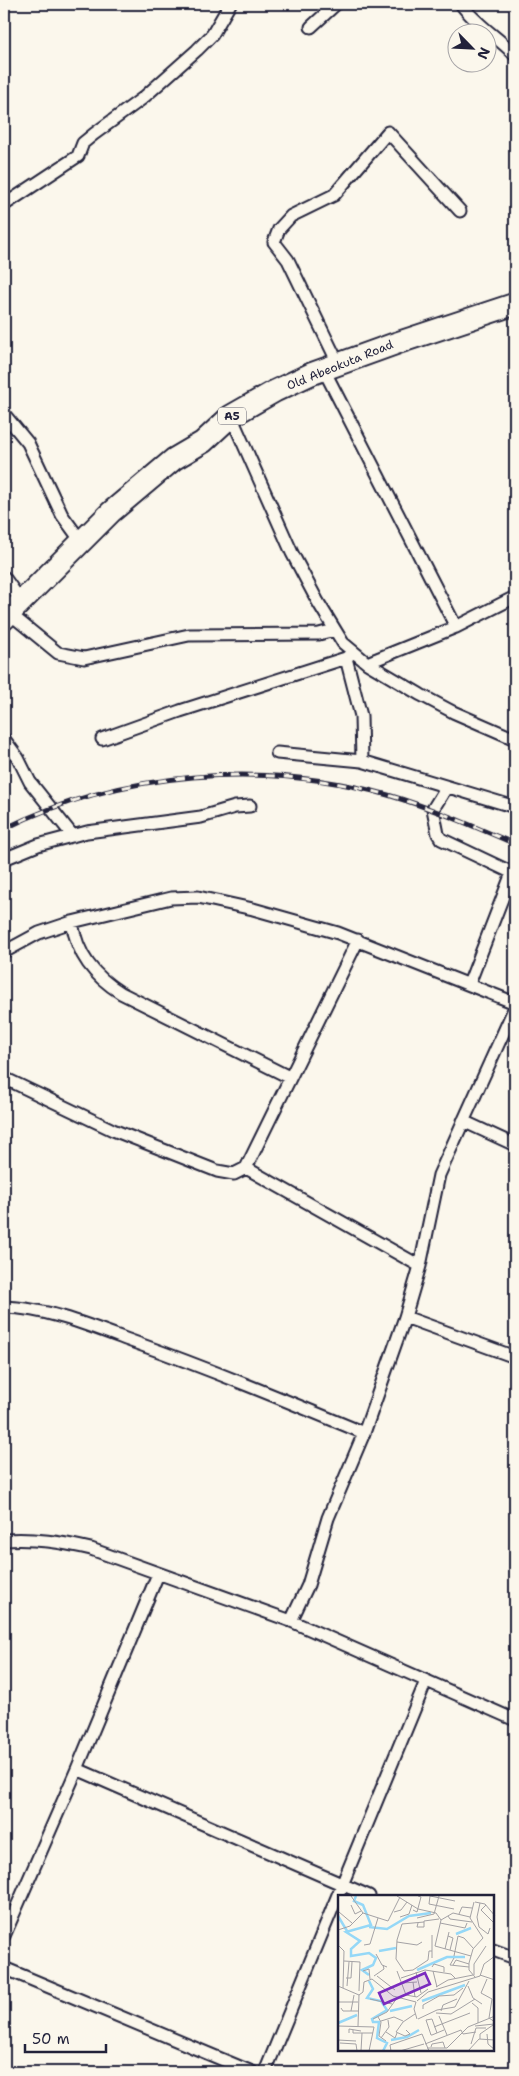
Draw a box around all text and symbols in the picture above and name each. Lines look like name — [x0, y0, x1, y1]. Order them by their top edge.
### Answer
north arrow — [446, 22, 496, 72]
text: N — [473, 45, 494, 62]
street label: Old Abeokuta Road — [284, 336, 396, 394]
road number: A5 — [218, 408, 246, 424]
inset map — [338, 1895, 494, 2051]
scale bar — [25, 2021, 106, 2053]
text: 50 m — [32, 2029, 70, 2049]

